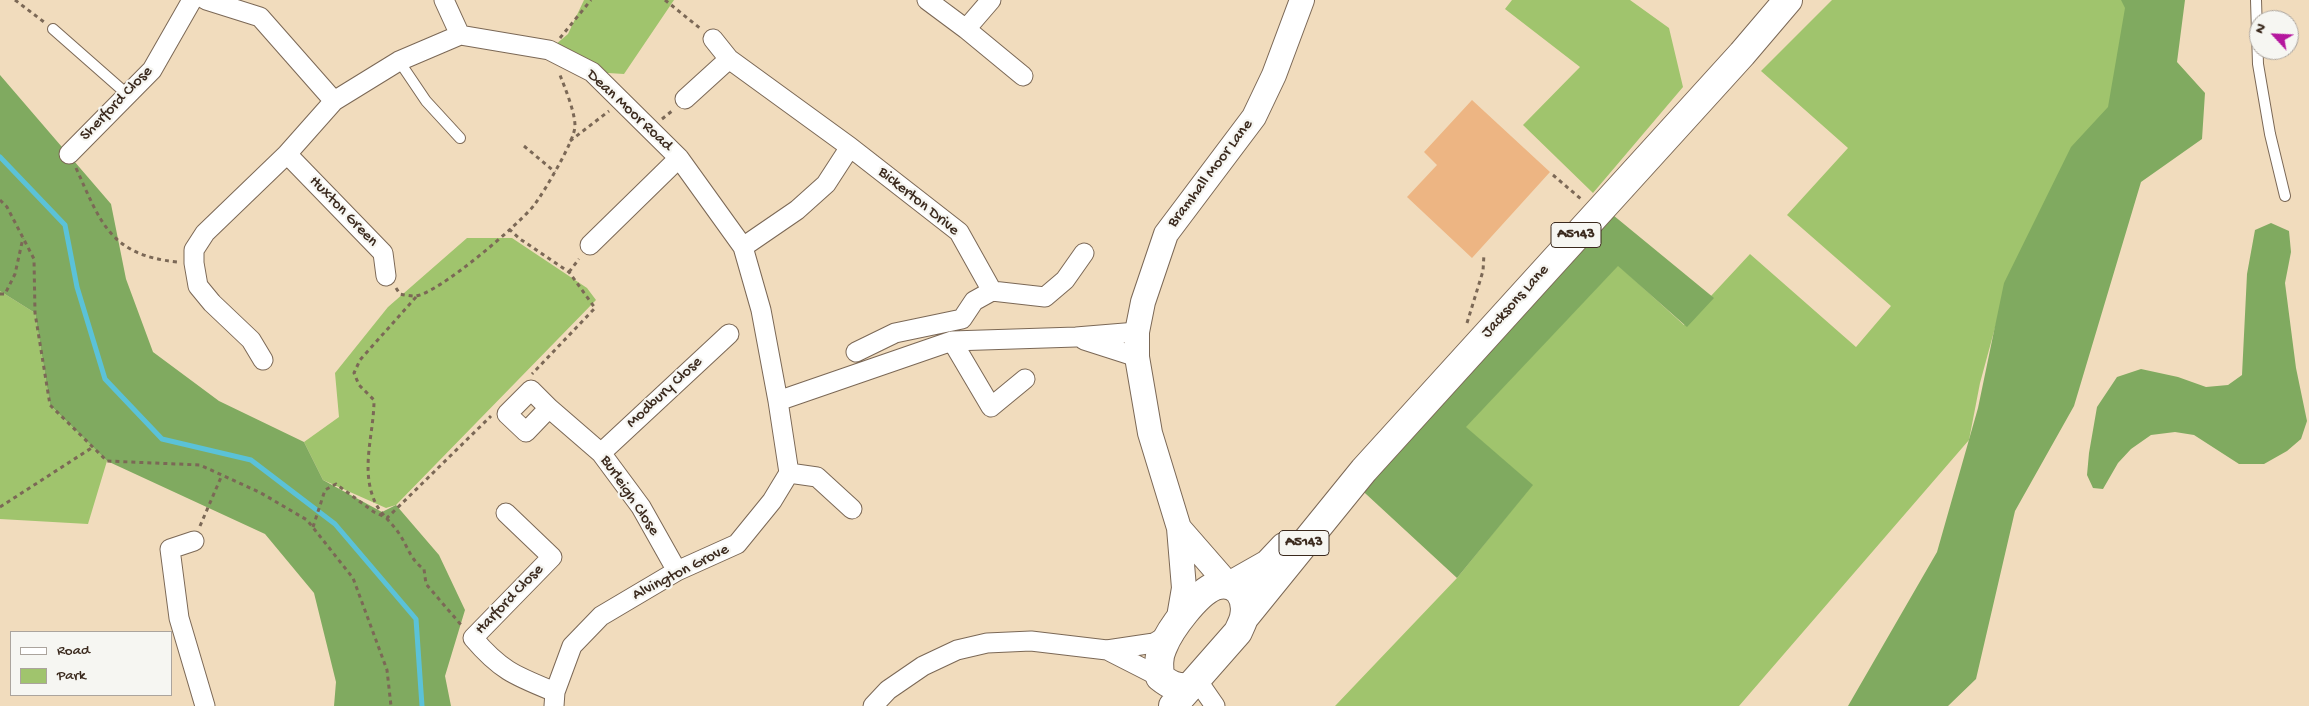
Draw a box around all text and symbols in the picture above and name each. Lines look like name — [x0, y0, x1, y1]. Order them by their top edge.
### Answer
north arrow — [2249, 10, 2299, 60]
text: N — [2251, 21, 2270, 37]
street label: Sherford Close — [77, 63, 157, 145]
street label: Dean Moor Road — [582, 66, 676, 156]
street label: Bramhall Moor Lane — [1164, 116, 1258, 232]
street label: Bickerton Drive — [873, 163, 963, 241]
street label: Huxton Green — [304, 173, 382, 251]
road number: A5143 — [1551, 222, 1601, 248]
street label: Jacksons Lane — [1478, 261, 1554, 343]
street label: Modbury Close — [623, 353, 707, 433]
street label: Burleigh Close — [595, 452, 663, 540]
road number: A5143 — [1279, 530, 1329, 556]
street label: Alvington Grove — [630, 540, 732, 606]
street label: Harford Close — [472, 561, 548, 639]
legend — [10, 631, 172, 696]
text: Road — [57, 642, 90, 660]
text: Park — [57, 667, 86, 685]

